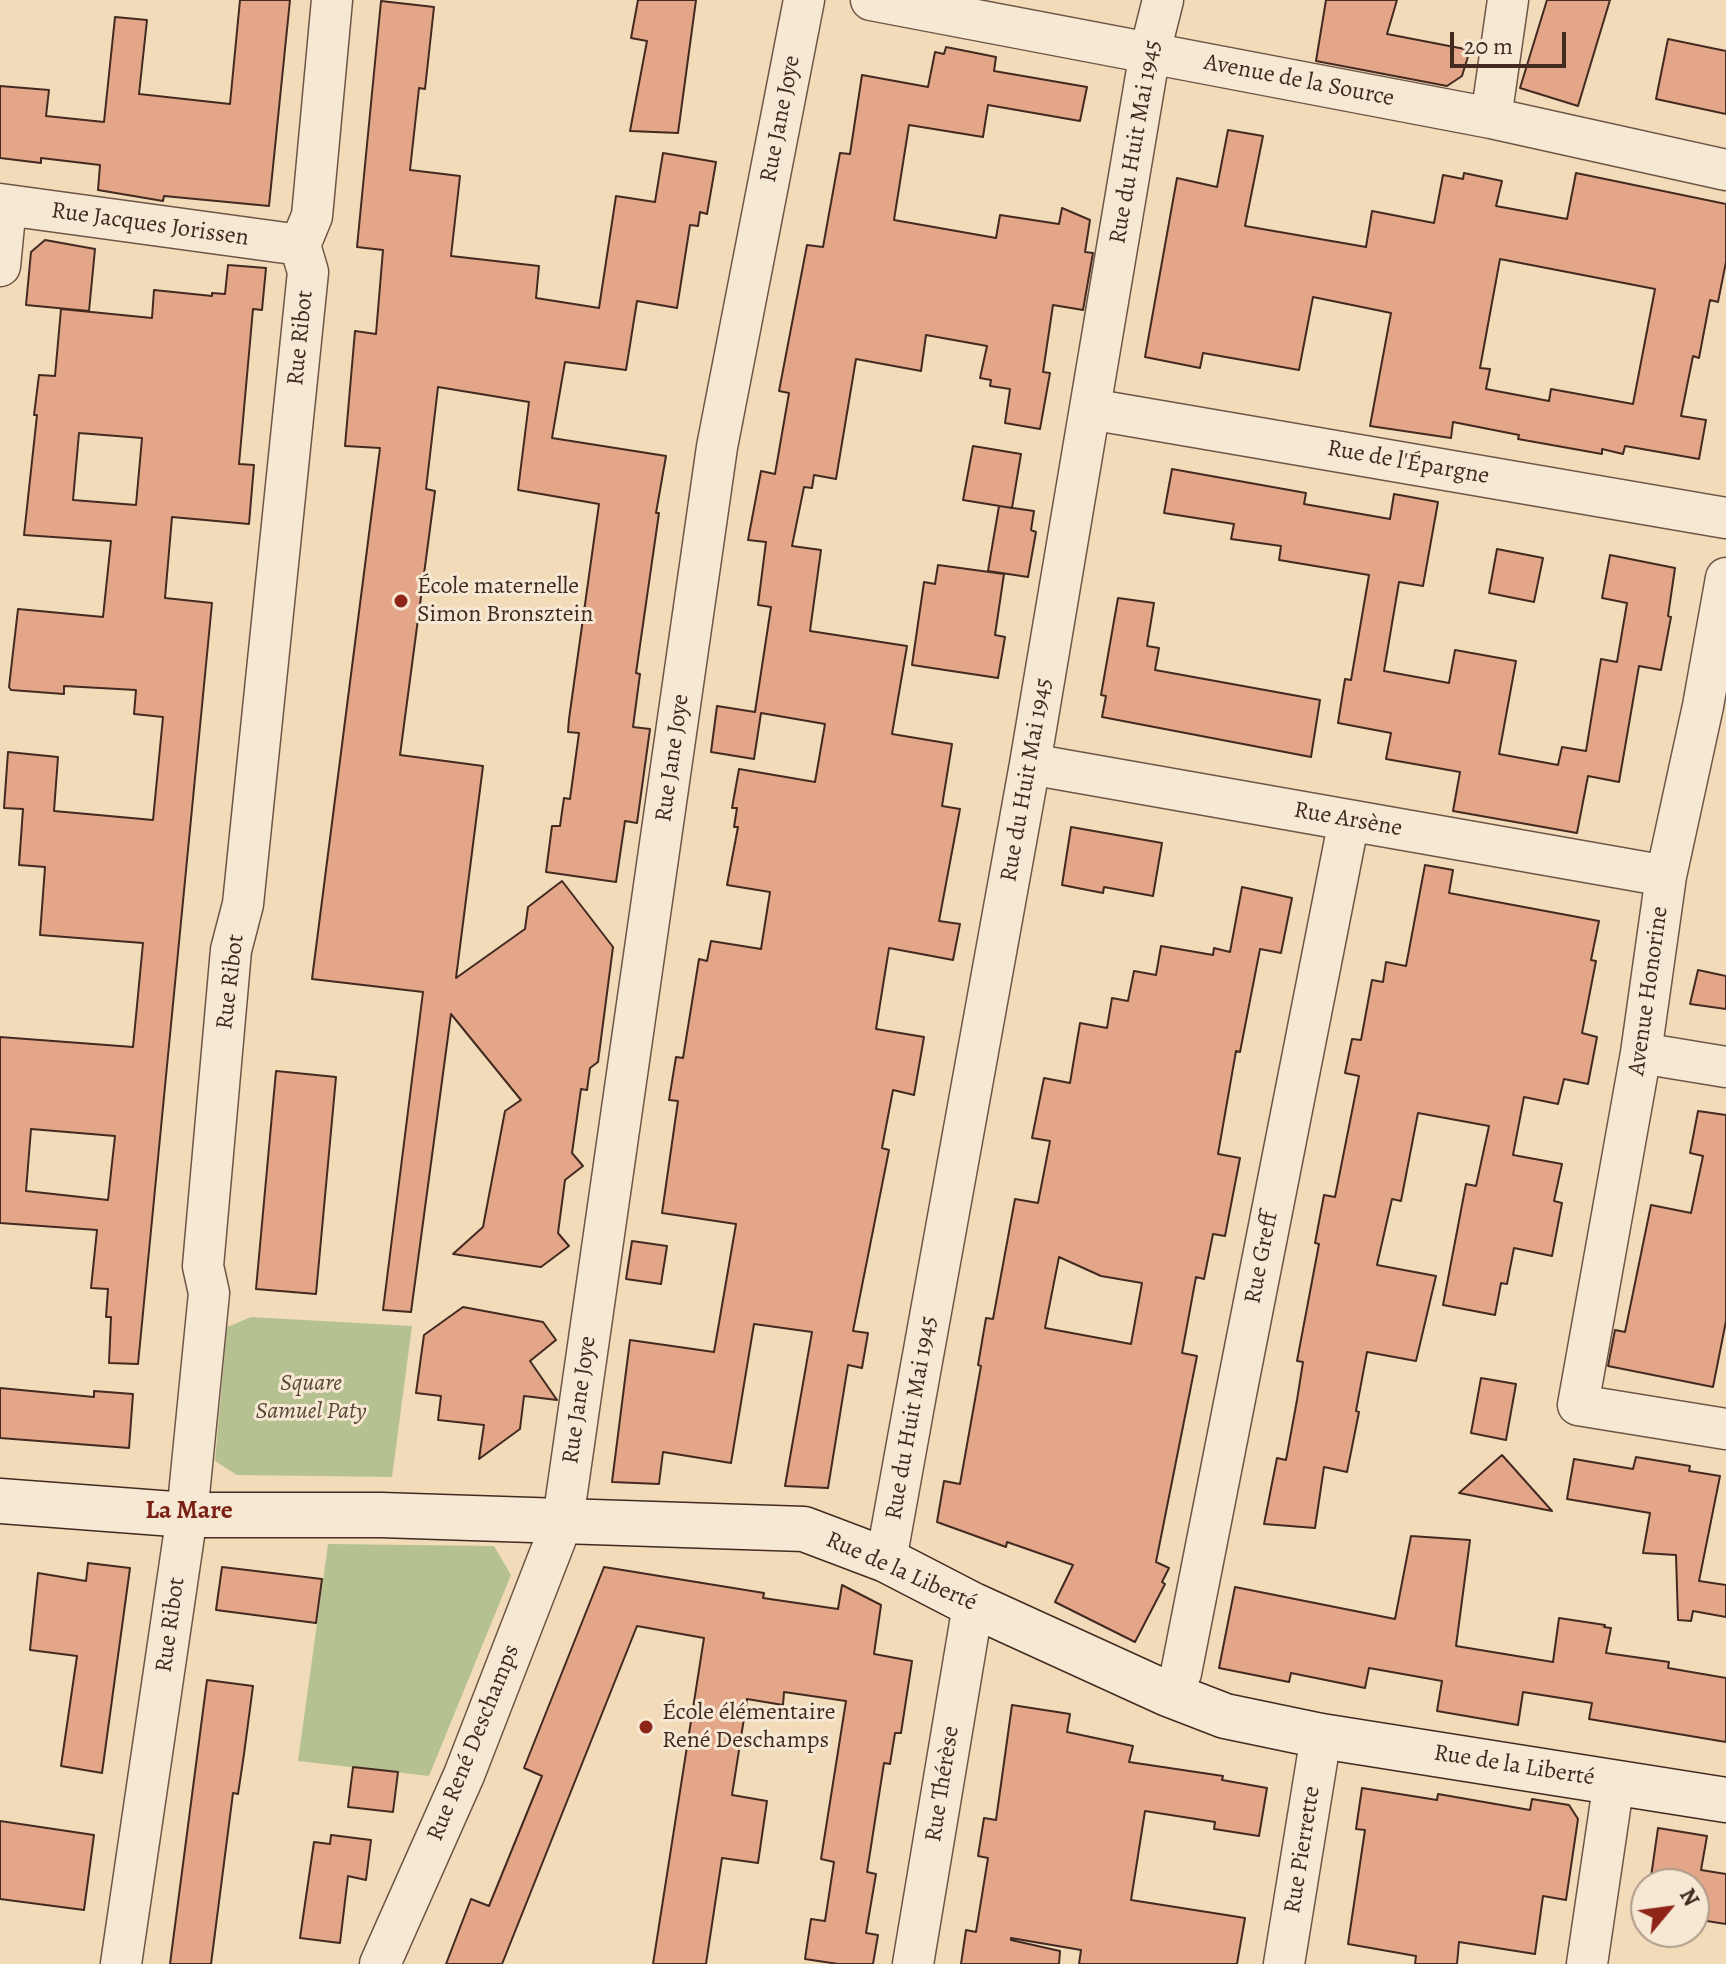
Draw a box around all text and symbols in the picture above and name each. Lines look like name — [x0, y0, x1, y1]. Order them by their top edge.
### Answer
scale bar — [1454, 16, 1570, 66]
text: 20 m — [1464, 30, 1513, 62]
street label: Rue du Huit Mai 1945 — [1104, 38, 1168, 246]
street label: Avenue de la Source — [1201, 48, 1397, 114]
street label: Rue Jane Joye — [755, 53, 807, 185]
street label: Rue Jacques Jorissen — [49, 197, 251, 253]
street label: Rue Ribot — [282, 289, 320, 387]
street label: Rue de l'Épargne — [1325, 435, 1491, 491]
place label: École maternelle Simon Bronsztein — [417, 573, 593, 629]
marker: École maternelle Simon Bronsztein — [392, 592, 410, 610]
street label: Rue du Huit Mai 1945 — [995, 676, 1059, 884]
street label: Rue Jane Joye — [650, 692, 696, 824]
street label: Rue Arsène — [1292, 796, 1404, 844]
street label: Avenue Honorine — [1623, 904, 1675, 1078]
street label: Rue Ribot — [211, 933, 251, 1031]
street label: Rue Greff — [1239, 1210, 1285, 1306]
street label: Rue du Huit Mai 1945 — [880, 1314, 944, 1522]
street label: Rue Jane Joye — [557, 1334, 603, 1466]
park label: Square Samuel Paty — [256, 1370, 366, 1426]
district label: La Mare — [145, 1496, 233, 1528]
street label: Rue de la Liberté — [821, 1526, 981, 1618]
street label: Rue Ribot — [150, 1576, 192, 1674]
street label: Rue René Deschamps — [421, 1640, 527, 1846]
place label: École élémentaire René Deschamps — [662, 1699, 836, 1755]
marker: École élémentaire René Deschamps — [637, 1718, 655, 1736]
street label: Rue Thérèse — [920, 1724, 966, 1844]
street label: Rue de la Liberté — [1432, 1739, 1596, 1793]
street label: Rue Pierrette — [1279, 1784, 1327, 1916]
north arrow — [1630, 1868, 1710, 1948]
text: N — [1672, 1883, 1706, 1912]

